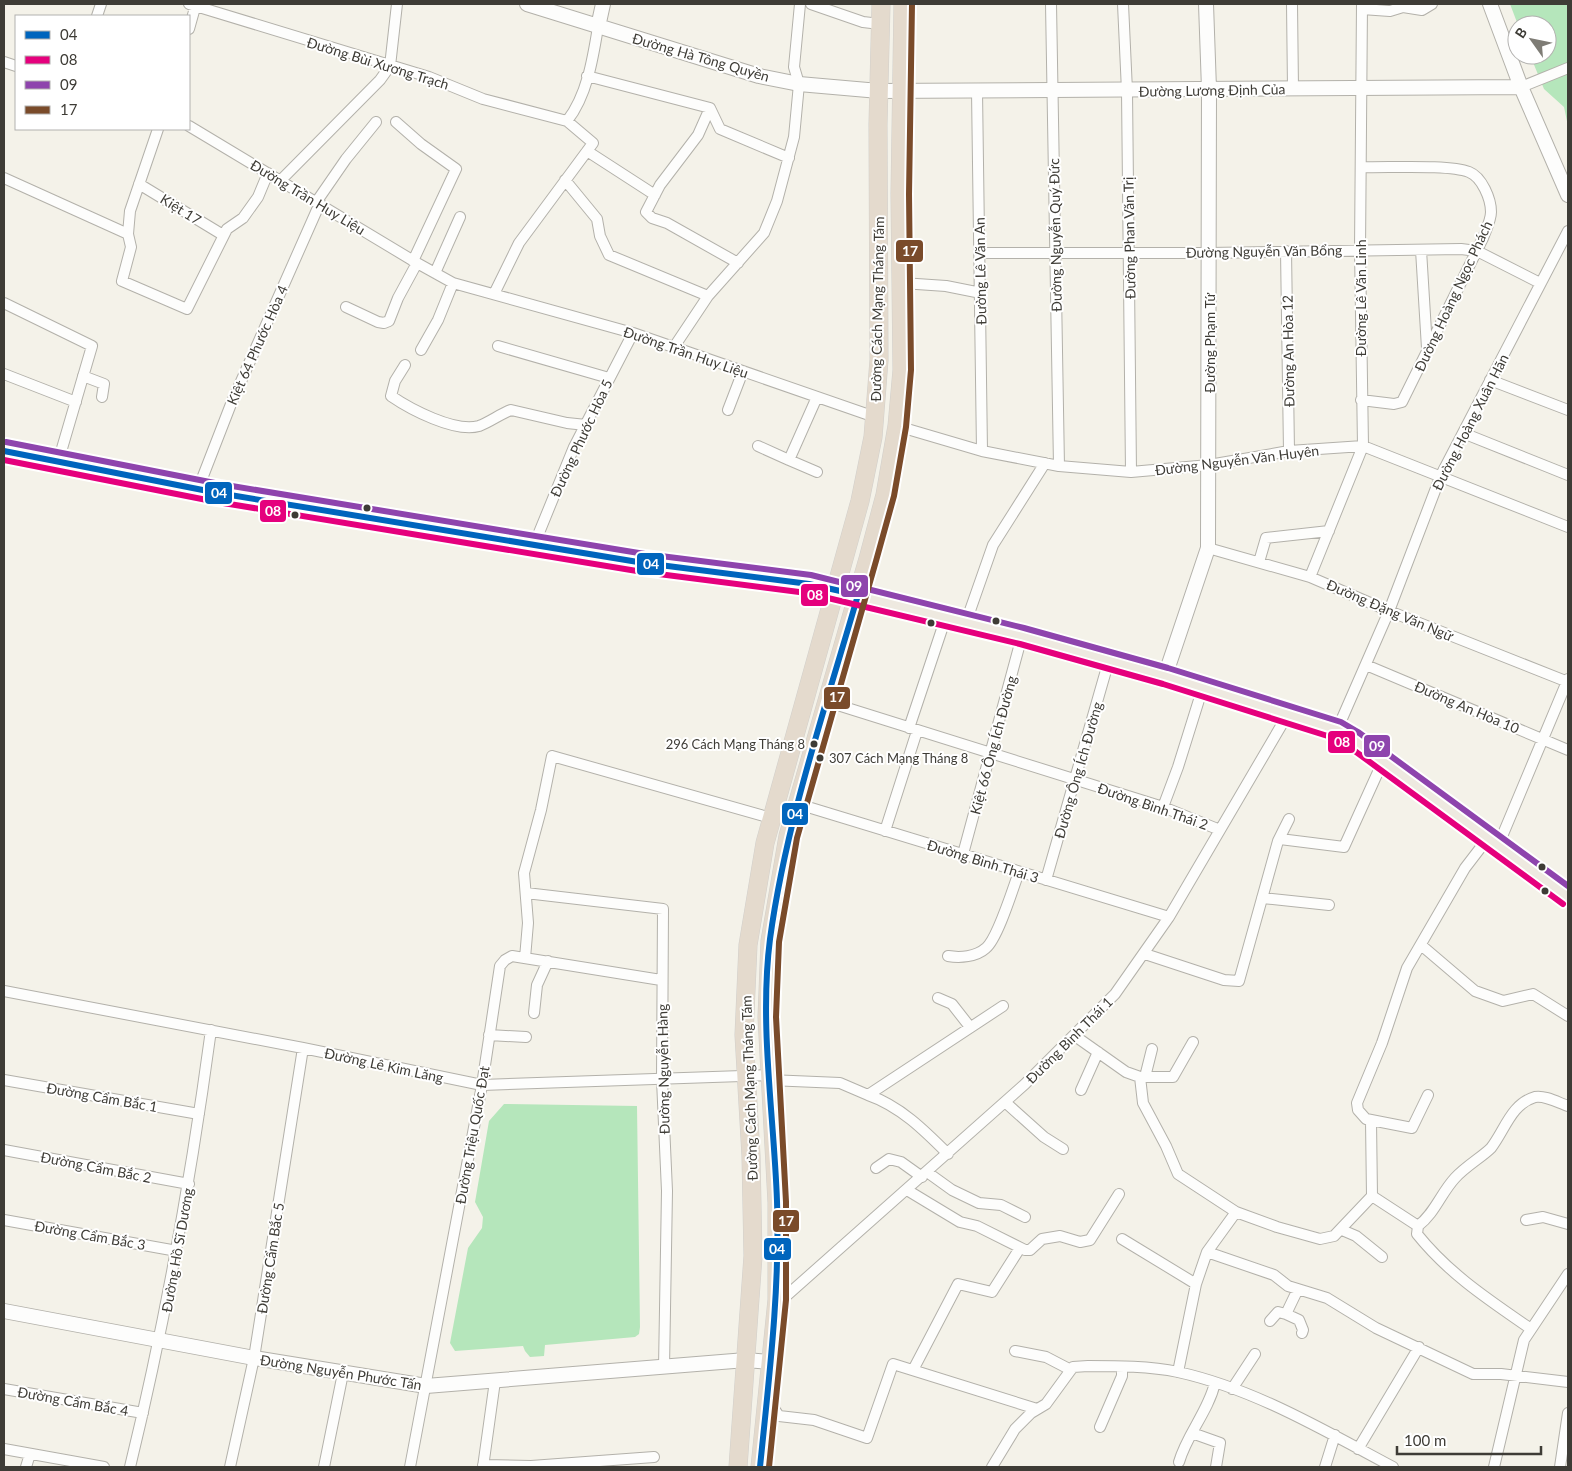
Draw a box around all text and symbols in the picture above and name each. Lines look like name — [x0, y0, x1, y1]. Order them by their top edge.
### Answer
legend — [15, 15, 190, 130]
north arrow — [1507, 15, 1557, 65]
text: B — [1511, 24, 1530, 41]
text: 04 — [60, 25, 78, 43]
street label: Đường Hà Tông Quyền — [631, 29, 771, 85]
street label: Đường Bùi Xương Trạch — [305, 33, 451, 93]
text: 08 — [60, 50, 77, 68]
text: 09 — [60, 75, 77, 93]
street label: Đường Lương Định Của — [1138, 80, 1286, 100]
text: 17 — [60, 100, 78, 118]
street label: Đường Trần Huy Liệu — [248, 156, 368, 238]
street label: Đường Nguyễn Quý Đức — [1045, 158, 1065, 312]
street label: Đường Phan Văn Trị — [1119, 177, 1139, 299]
street label: Kiệt 17 — [157, 190, 205, 228]
street label: Đường Cách Mạng Tháng Tám — [867, 216, 887, 402]
street label: Đường Lê Văn An — [971, 217, 989, 325]
street label: Đường Hoàng Ngọc Phách — [1411, 218, 1495, 374]
line badge: 17 — [895, 239, 924, 263]
street label: Đường Lê Văn Linh — [1352, 240, 1369, 356]
street label: Đường Nguyễn Văn Bổng — [1186, 241, 1342, 261]
text: 17 — [902, 242, 918, 259]
street label: Kiệt 64 Phước Hòa 4 — [223, 282, 291, 408]
street label: Đường Phạm Tứ — [1201, 292, 1218, 393]
street label: Đường An Hòa 12 — [1279, 295, 1297, 407]
street label: Đường Trần Huy Liệu — [621, 323, 751, 381]
street label: Đường Hoàng Xuân Hãn — [1428, 351, 1512, 493]
street label: Đường Phước Hòa 5 — [546, 377, 616, 499]
street label: Đường Nguyễn Văn Huyên — [1154, 442, 1320, 478]
line badge: 04 — [204, 481, 233, 505]
text: 04 — [211, 484, 227, 501]
line badge: 08 — [259, 499, 287, 523]
text: 08 — [265, 502, 281, 519]
unlabelled marker — [362, 503, 372, 513]
unlabelled marker — [290, 510, 300, 520]
line badge: 04 — [636, 552, 665, 576]
text: 04 — [643, 555, 659, 572]
line badge: 09 — [840, 574, 869, 598]
street label: Đường Đặng Văn Ngữ — [1324, 576, 1457, 645]
text: 09 — [846, 577, 862, 594]
line badge: 08 — [800, 583, 829, 607]
text: 08 — [807, 586, 823, 603]
unlabelled marker — [991, 616, 1001, 626]
unlabelled marker — [926, 618, 936, 628]
street label: Kiệt 66 Ông Ích Đường — [966, 674, 1020, 816]
street label: Đường An Hòa 10 — [1412, 677, 1522, 737]
line badge: 17 — [823, 686, 851, 710]
text: 17 — [829, 688, 845, 705]
street label: Đường Ông Ích Đường — [1050, 700, 1106, 840]
line badge: 08 — [1327, 730, 1356, 754]
text: 08 — [1334, 733, 1350, 750]
line badge: 09 — [1363, 734, 1391, 758]
place label: 296 Cách Mạng Tháng 8 — [666, 736, 805, 752]
text: 09 — [1369, 737, 1385, 754]
marker: 296 Cách Mạng Tháng 8 — [809, 739, 819, 749]
place label: 307 Cách Mạng Tháng 8 — [829, 750, 968, 766]
marker: 307 Cách Mạng Tháng 8 — [815, 753, 825, 763]
street label: Đường Bình Thái 2 — [1096, 779, 1210, 833]
line badge: 04 — [781, 802, 809, 826]
text: 04 — [787, 805, 803, 822]
street label: Đường Bình Thái 3 — [925, 836, 1041, 886]
unlabelled marker — [1537, 862, 1547, 872]
unlabelled marker — [1540, 886, 1550, 896]
street label: Đường Bình Thái 1 — [1022, 993, 1116, 1087]
street label: Đường Cách Mạng Tháng Tám — [737, 995, 761, 1181]
street label: Đường Nguyễn Hàng — [653, 1004, 673, 1134]
street label: Đường Lê Kim Lăng — [323, 1044, 445, 1086]
street label: Đường Triệu Quốc Đạt — [451, 1065, 493, 1205]
street label: Đường Cẩm Bắc 1 — [45, 1079, 159, 1115]
street label: Đường Cẩm Bắc 2 — [39, 1148, 153, 1186]
street label: Đường Hồ Sĩ Dương — [158, 1186, 196, 1314]
street label: Đường Cẩm Bắc 5 — [253, 1201, 287, 1315]
line badge: 17 — [772, 1209, 800, 1233]
text: 17 — [778, 1212, 794, 1229]
street label: Đường Cẩm Bắc 3 — [33, 1217, 147, 1253]
line badge: 04 — [763, 1237, 792, 1261]
text: 04 — [769, 1240, 785, 1257]
street label: Đường Nguyễn Phước Tấn — [259, 1351, 423, 1393]
street label: Đường Cẩm Bắc 4 — [16, 1383, 130, 1419]
scale bar — [1397, 1424, 1541, 1456]
text: 100 m — [1404, 1431, 1446, 1449]

